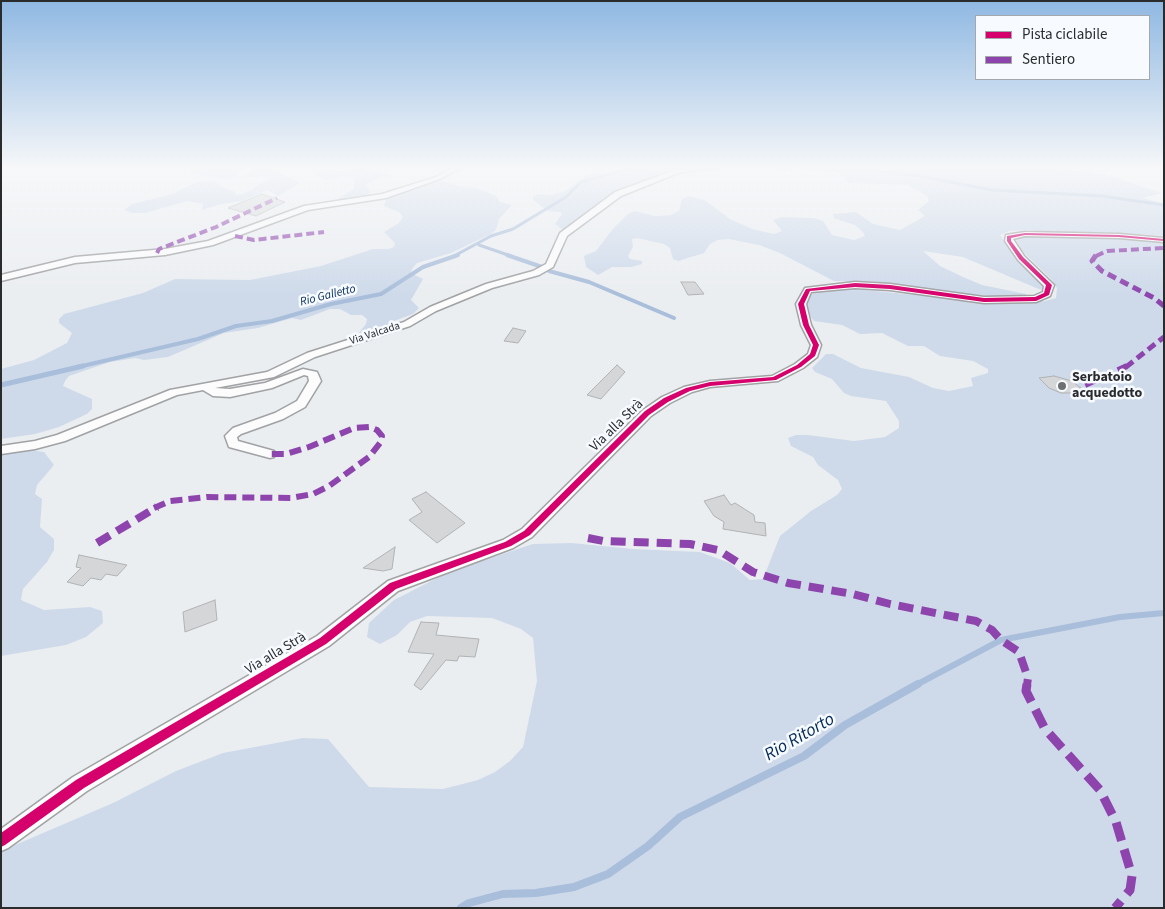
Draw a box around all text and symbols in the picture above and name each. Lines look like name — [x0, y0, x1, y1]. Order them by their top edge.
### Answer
legend — [975, 15, 1150, 80]
text: Pista ciclabile — [1022, 24, 1107, 45]
text: Sentiero — [1022, 49, 1075, 70]
water label: Rio Galletto — [299, 282, 357, 310]
street label: Via Valcada — [348, 320, 402, 348]
place label: Serbatoio acquedotto — [1072, 370, 1142, 402]
marker: Serbatoio acquedotto — [1056, 380, 1068, 392]
street label: Via alla Strà — [587, 396, 647, 456]
street label: Via alla Strà — [243, 629, 309, 679]
water label: Rio Ritorto — [761, 709, 839, 767]

